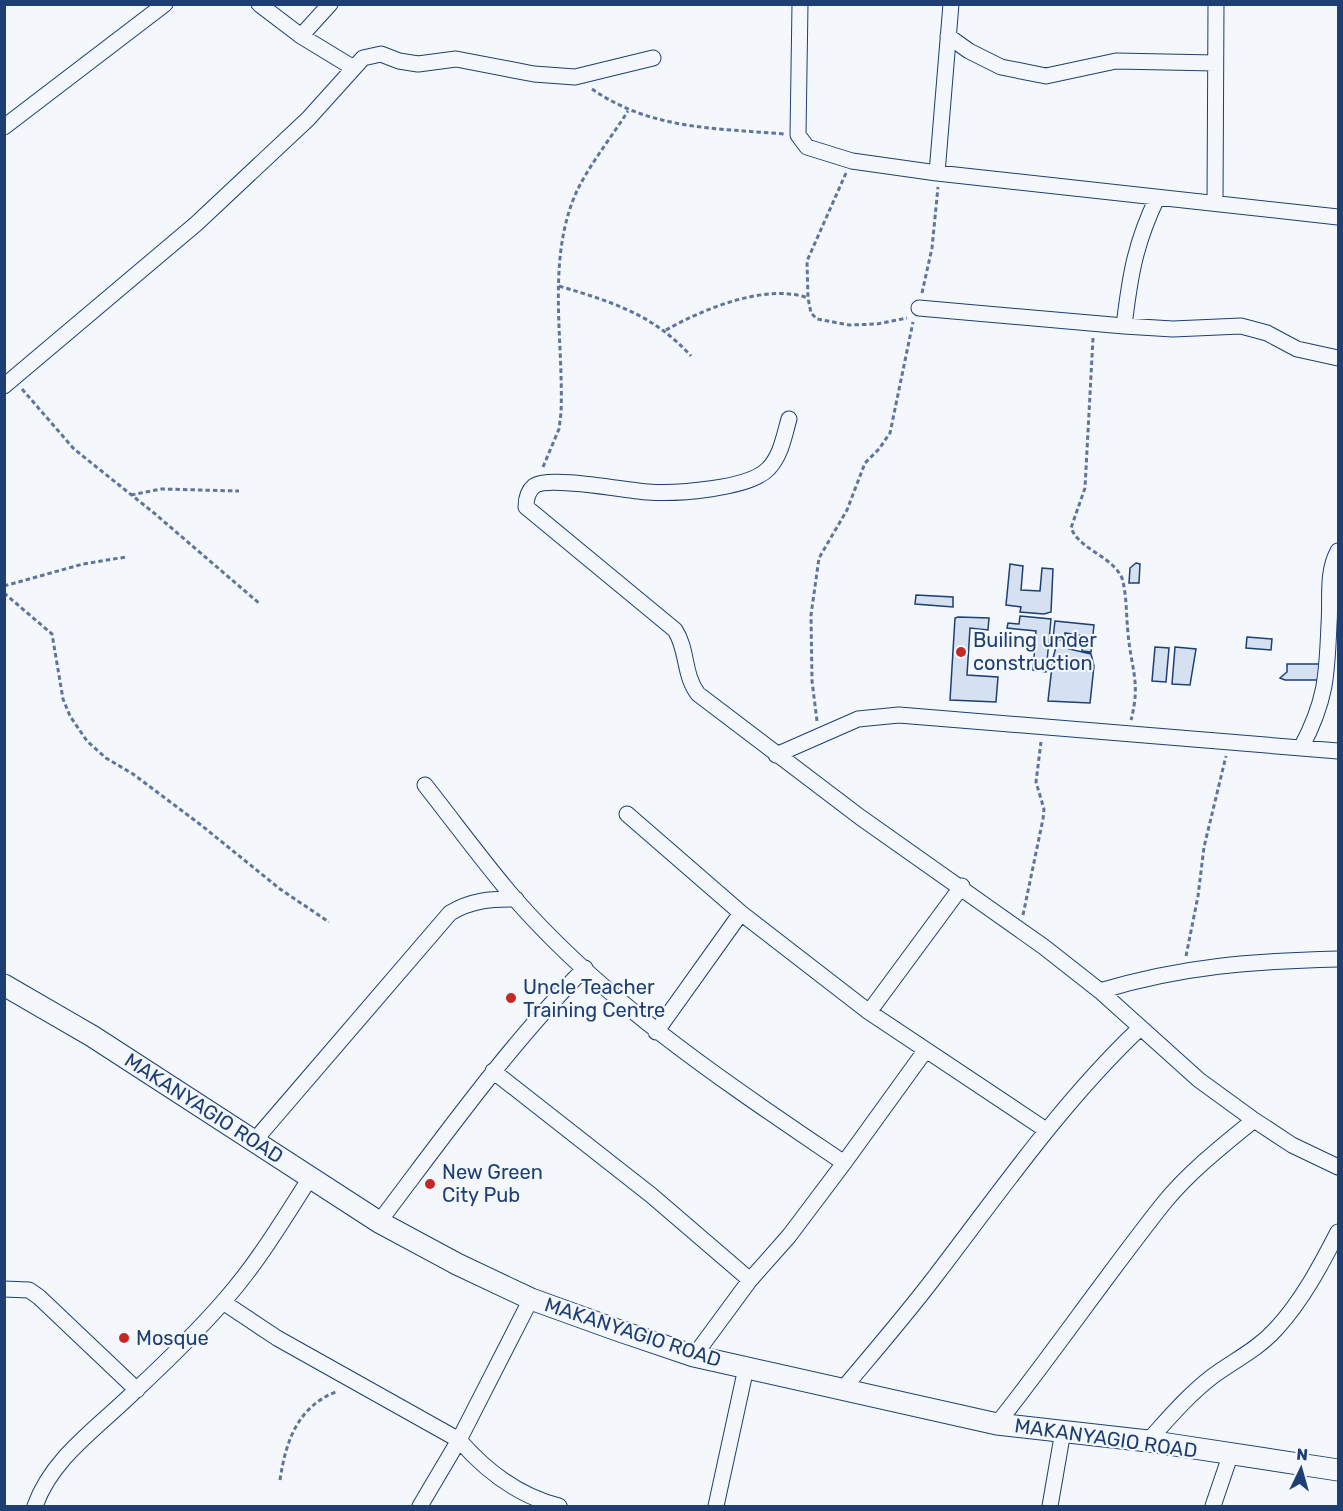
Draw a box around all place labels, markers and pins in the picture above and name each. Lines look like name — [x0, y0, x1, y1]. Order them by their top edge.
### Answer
place label: Builing under construction — [973, 628, 1097, 675]
marker: Builing under construction — [954, 645, 968, 659]
place label: Uncle Teacher Training Centre — [523, 975, 665, 1022]
marker: Uncle Teacher Training Centre — [504, 991, 518, 1005]
place label: New Green City Pub — [442, 1160, 543, 1207]
marker: New Green City Pub — [423, 1177, 437, 1191]
place label: Mosque — [136, 1326, 209, 1350]
marker: Mosque — [117, 1331, 131, 1345]

